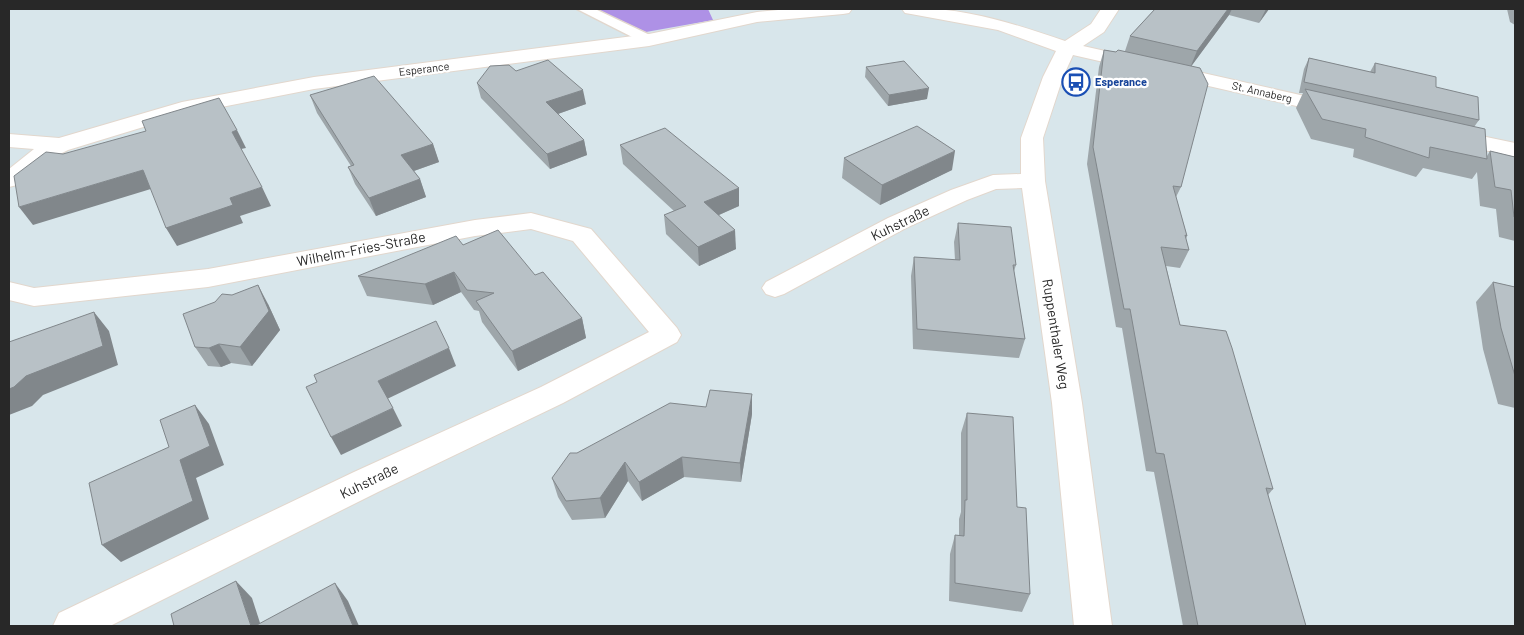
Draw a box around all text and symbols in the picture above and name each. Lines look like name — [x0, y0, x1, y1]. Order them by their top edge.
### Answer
street label: Esperance — [398, 59, 450, 78]
bus stop icon: Esperance — [1061, 67, 1091, 97]
place label: Esperance — [1095, 75, 1147, 88]
street label: St. Annaberg — [1231, 78, 1294, 105]
street label: Kuhstraße — [868, 201, 932, 244]
street label: Wilhelm-Fries-Straße — [295, 228, 427, 269]
street label: Ruppenthaler Weg — [1039, 278, 1074, 390]
street label: Kuhstraße — [337, 459, 401, 502]

